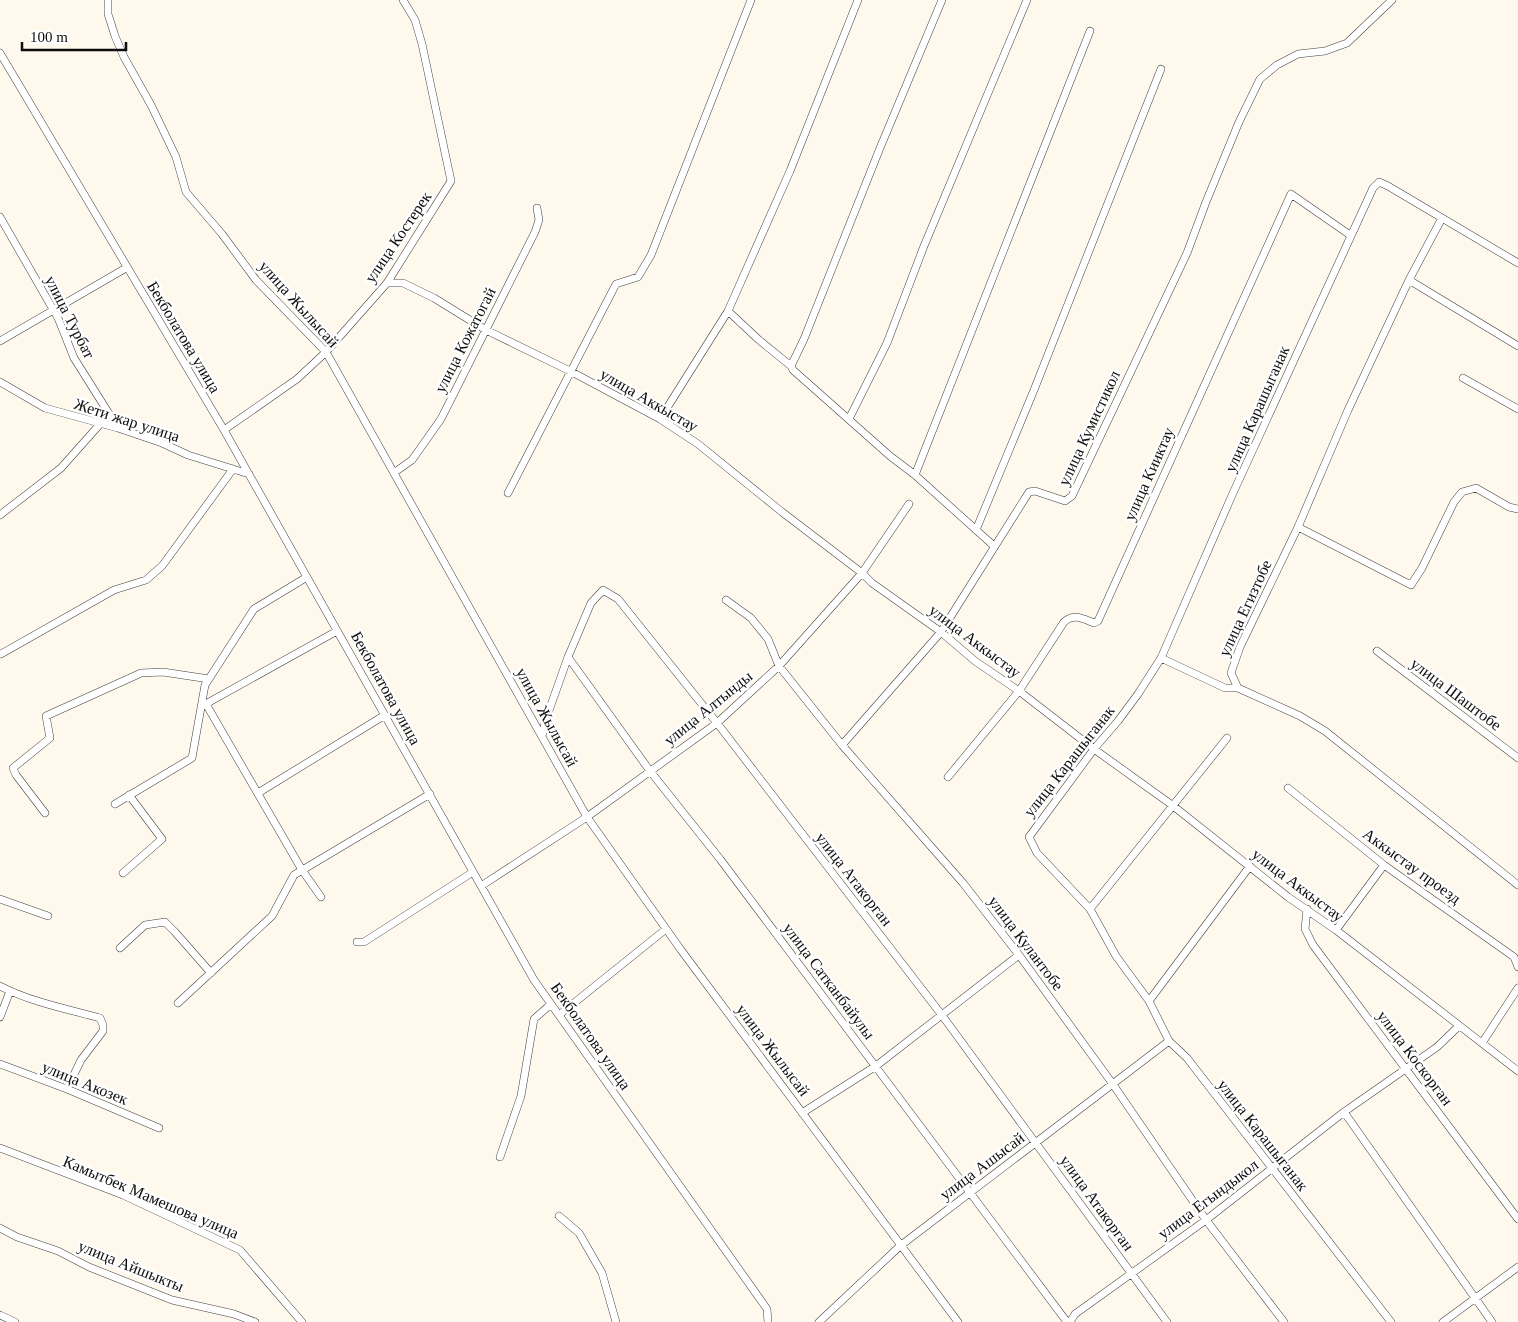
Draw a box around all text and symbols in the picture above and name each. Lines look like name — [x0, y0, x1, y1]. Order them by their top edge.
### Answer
scale bar — [22, 20, 126, 52]
text: 100 m — [30, 29, 68, 45]
street label: улица Костерек — [361, 188, 436, 286]
street label: улица Жылысай — [255, 257, 343, 352]
street label: улица Турбат — [41, 273, 98, 362]
street label: Бекболатова улица — [143, 278, 224, 396]
street label: улица Кожатогай — [431, 284, 500, 396]
street label: улица Карашыганак — [1222, 343, 1293, 475]
street label: улица Аккыстау — [597, 365, 701, 436]
street label: улица Кумистикол — [1055, 368, 1124, 489]
street label: Жети жар улица — [72, 395, 182, 446]
street label: улица Кииктау — [1121, 425, 1178, 524]
street label: улица Егизтобе — [1215, 557, 1276, 659]
street label: улица Аккыстау — [925, 601, 1024, 682]
street label: Бекболатова улица — [347, 628, 424, 748]
street label: улица Шаштобе — [1407, 654, 1505, 734]
street label: улица Жылысай — [512, 665, 581, 770]
street label: улица Алтынды — [661, 667, 756, 749]
street label: улица Карашыганак — [1020, 702, 1119, 821]
street label: Аккыстау проезд — [1359, 825, 1464, 908]
street label: улица Атакорган — [811, 829, 896, 930]
street label: улица Аккыстау — [1248, 845, 1347, 926]
street label: улица Кулантобе — [984, 892, 1067, 994]
street label: улица Сатканбайулы — [779, 920, 878, 1043]
street label: Бекболатова улица — [547, 979, 634, 1093]
street label: улица Жылысай — [732, 1001, 813, 1100]
street label: улица Коскорган — [1373, 1007, 1456, 1110]
street label: улица Акозек — [39, 1058, 131, 1109]
street label: улица Карашыганак — [1214, 1076, 1312, 1195]
street label: улица Ашысай — [937, 1129, 1028, 1204]
street label: Камытбек Мамешова улица — [60, 1152, 241, 1243]
street label: улица Атакорган — [1056, 1152, 1138, 1255]
street label: улица Егындыкол — [1155, 1156, 1262, 1243]
street label: улица Айшыкты — [76, 1237, 186, 1296]

